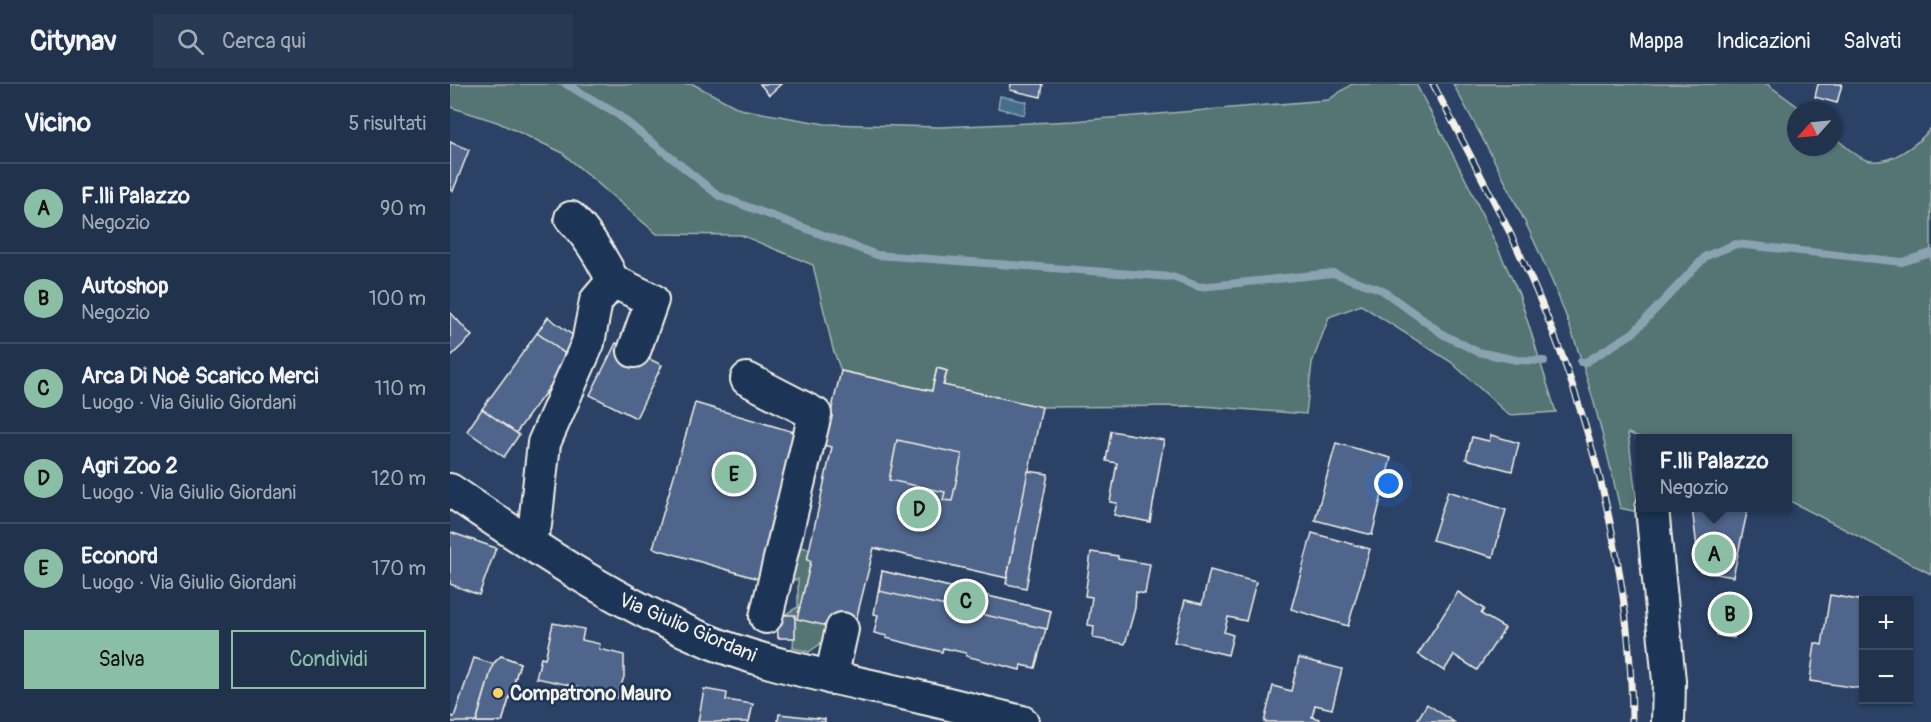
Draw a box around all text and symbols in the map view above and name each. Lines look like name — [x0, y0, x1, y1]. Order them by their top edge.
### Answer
search box — [153, 14, 573, 68]
text: Citynav — [30, 24, 117, 59]
icon: search — [174, 25, 207, 58]
text: Cerca qui — [222, 27, 306, 55]
text: Mappa — [1629, 28, 1684, 55]
text: Indicazioni — [1717, 28, 1810, 55]
text: Salvati — [1843, 28, 1901, 55]
north arrow — [1787, 102, 1841, 156]
text: Vicino — [24, 107, 91, 139]
text: 5 risultati — [348, 111, 426, 136]
text: F.lli Palazzo — [81, 182, 190, 210]
text: A — [37, 196, 50, 221]
text: 90 m — [380, 196, 426, 221]
text: Negozio — [81, 210, 150, 235]
text: Autoshop — [81, 272, 169, 300]
text: B — [38, 286, 49, 311]
text: 100 m — [369, 286, 426, 311]
text: Negozio — [81, 300, 150, 325]
text: Arca Di Noè Scarico Merci — [81, 362, 318, 390]
text: C — [37, 376, 50, 401]
text: 110 m — [375, 376, 426, 401]
text: Luogo · Via Giulio Giordani — [81, 390, 296, 415]
popup — [1636, 434, 1792, 512]
text: F.lli Palazzo — [1660, 447, 1768, 475]
text: Agri Zoo 2 — [81, 452, 178, 480]
pin: E — [714, 452, 754, 496]
text: D — [37, 466, 50, 491]
text: 120 m — [371, 466, 426, 491]
your location — [1374, 469, 1403, 498]
text: Negozio — [1660, 475, 1728, 500]
text: Luogo · Via Giulio Giordani — [81, 480, 296, 505]
pin: D — [900, 486, 938, 532]
pin: A — [1694, 532, 1734, 576]
text: Econord — [81, 542, 158, 570]
text: E — [38, 556, 49, 581]
text: 170 m — [372, 556, 426, 581]
text: Luogo · Via Giulio Giordani — [81, 570, 296, 595]
pin: C — [946, 578, 986, 624]
street label: Via Giulio Giordani — [615, 587, 760, 668]
pin: B — [1710, 592, 1750, 636]
map controls — [1859, 596, 1913, 704]
button: + — [1859, 596, 1913, 650]
button: Salva — [24, 630, 219, 689]
button: Condividi — [231, 630, 426, 689]
button: − — [1859, 650, 1913, 704]
place label: Compatrono Mauro — [510, 681, 672, 706]
marker: Compatrono Mauro — [491, 686, 505, 700]

